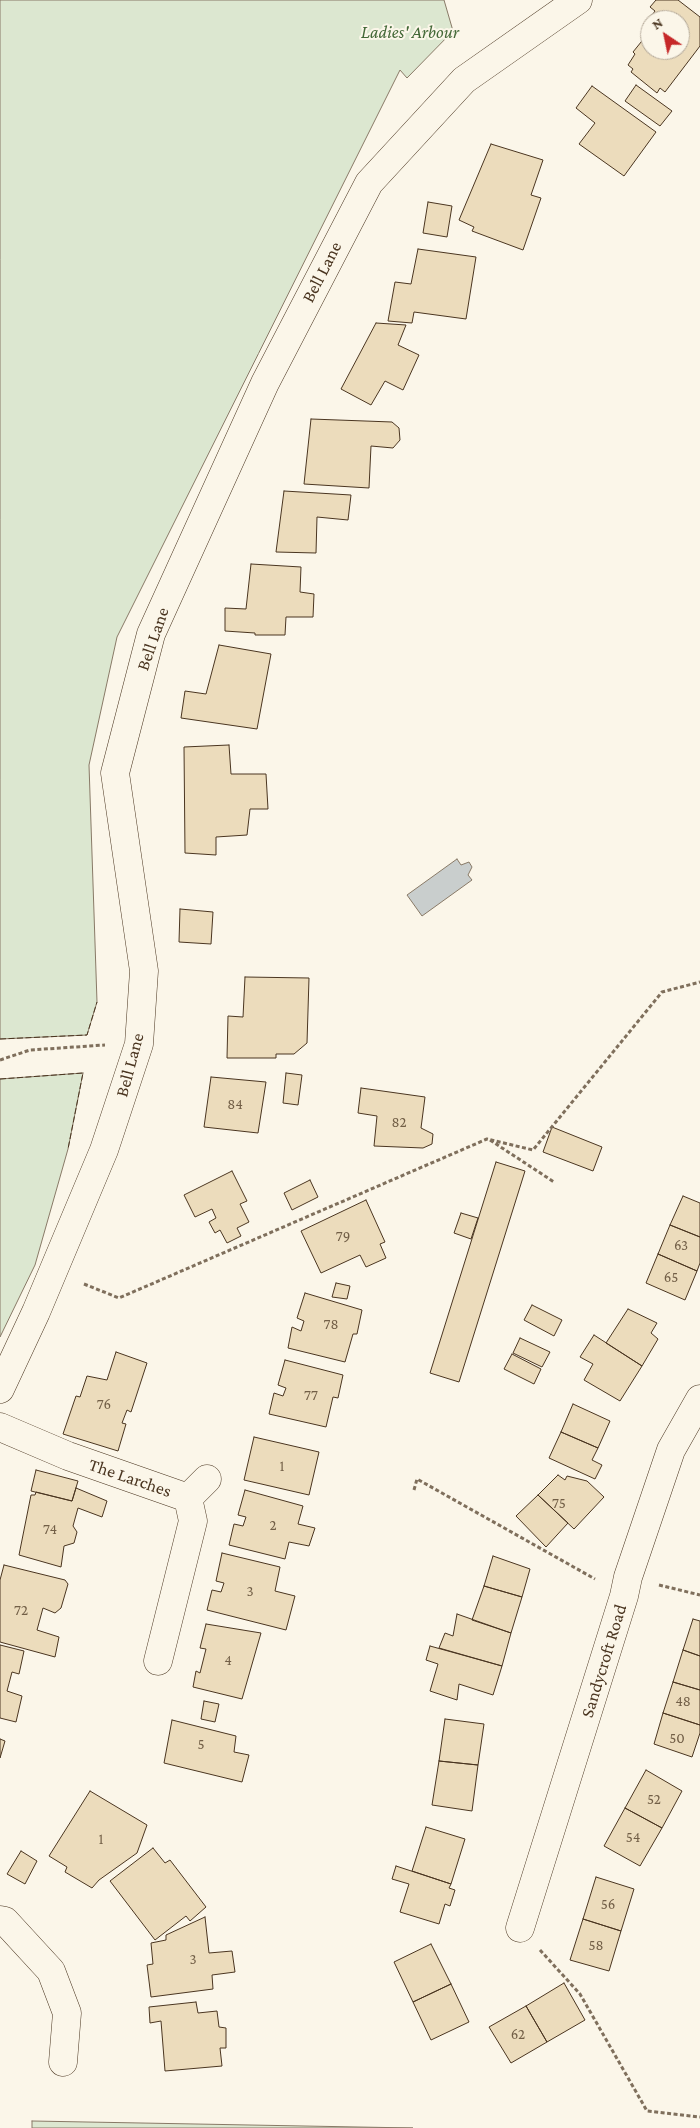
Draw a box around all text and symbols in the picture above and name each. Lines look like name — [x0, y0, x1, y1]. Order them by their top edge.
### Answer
north arrow — [640, 10, 690, 60]
text: N — [649, 14, 666, 33]
park label: Ladies' Arbour — [361, 21, 459, 43]
street label: Bell Lane — [298, 238, 346, 306]
street label: Bell Lane — [132, 605, 174, 673]
street label: Bell Lane — [111, 1031, 149, 1099]
house number: 84 — [227, 1095, 243, 1113]
house number: 82 — [391, 1113, 407, 1131]
house number: 79 — [336, 1227, 350, 1245]
house number: 63 — [674, 1236, 688, 1254]
house number: 65 — [664, 1268, 678, 1286]
house number: 78 — [324, 1315, 338, 1333]
house number: 77 — [304, 1386, 318, 1404]
house number: 76 — [97, 1395, 111, 1413]
street label: The Larches — [86, 1454, 174, 1502]
house number: 1 — [280, 1457, 284, 1475]
house number: 75 — [552, 1494, 566, 1512]
house number: 2 — [269, 1516, 277, 1534]
house number: 74 — [43, 1520, 57, 1538]
house number: 3 — [246, 1582, 254, 1600]
house number: 72 — [14, 1601, 28, 1619]
street label: Sandycroft Road — [576, 1602, 632, 1720]
house number: 4 — [224, 1651, 232, 1669]
house number: 48 — [675, 1692, 691, 1710]
house number: 50 — [669, 1729, 685, 1747]
house number: 5 — [197, 1735, 205, 1753]
house number: 52 — [647, 1790, 661, 1808]
house number: 54 — [626, 1828, 640, 1846]
house number: 1 — [99, 1830, 103, 1848]
house number: 56 — [601, 1895, 615, 1913]
house number: 58 — [588, 1936, 604, 1954]
house number: 3 — [189, 1950, 197, 1968]
house number: 62 — [511, 2025, 525, 2043]

